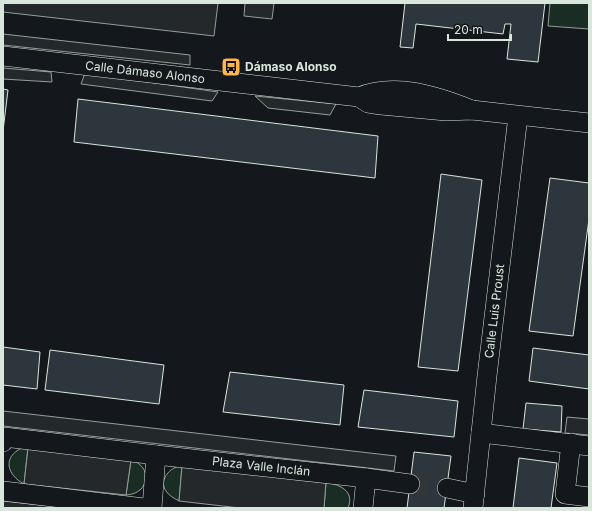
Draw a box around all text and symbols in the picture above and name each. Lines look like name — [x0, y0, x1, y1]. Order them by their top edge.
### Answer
scale bar — [448, 16, 511, 42]
text: 20 m — [454, 22, 483, 37]
bus stop icon: Dámaso Alonso — [220, 56, 242, 78]
street label: Calle Dámaso Alonso — [84, 58, 206, 86]
place label: Dámaso Alonso — [245, 59, 337, 74]
street label: Calle Luis Proust — [481, 263, 507, 359]
street label: Plaza Valle Inclán — [211, 453, 311, 479]

